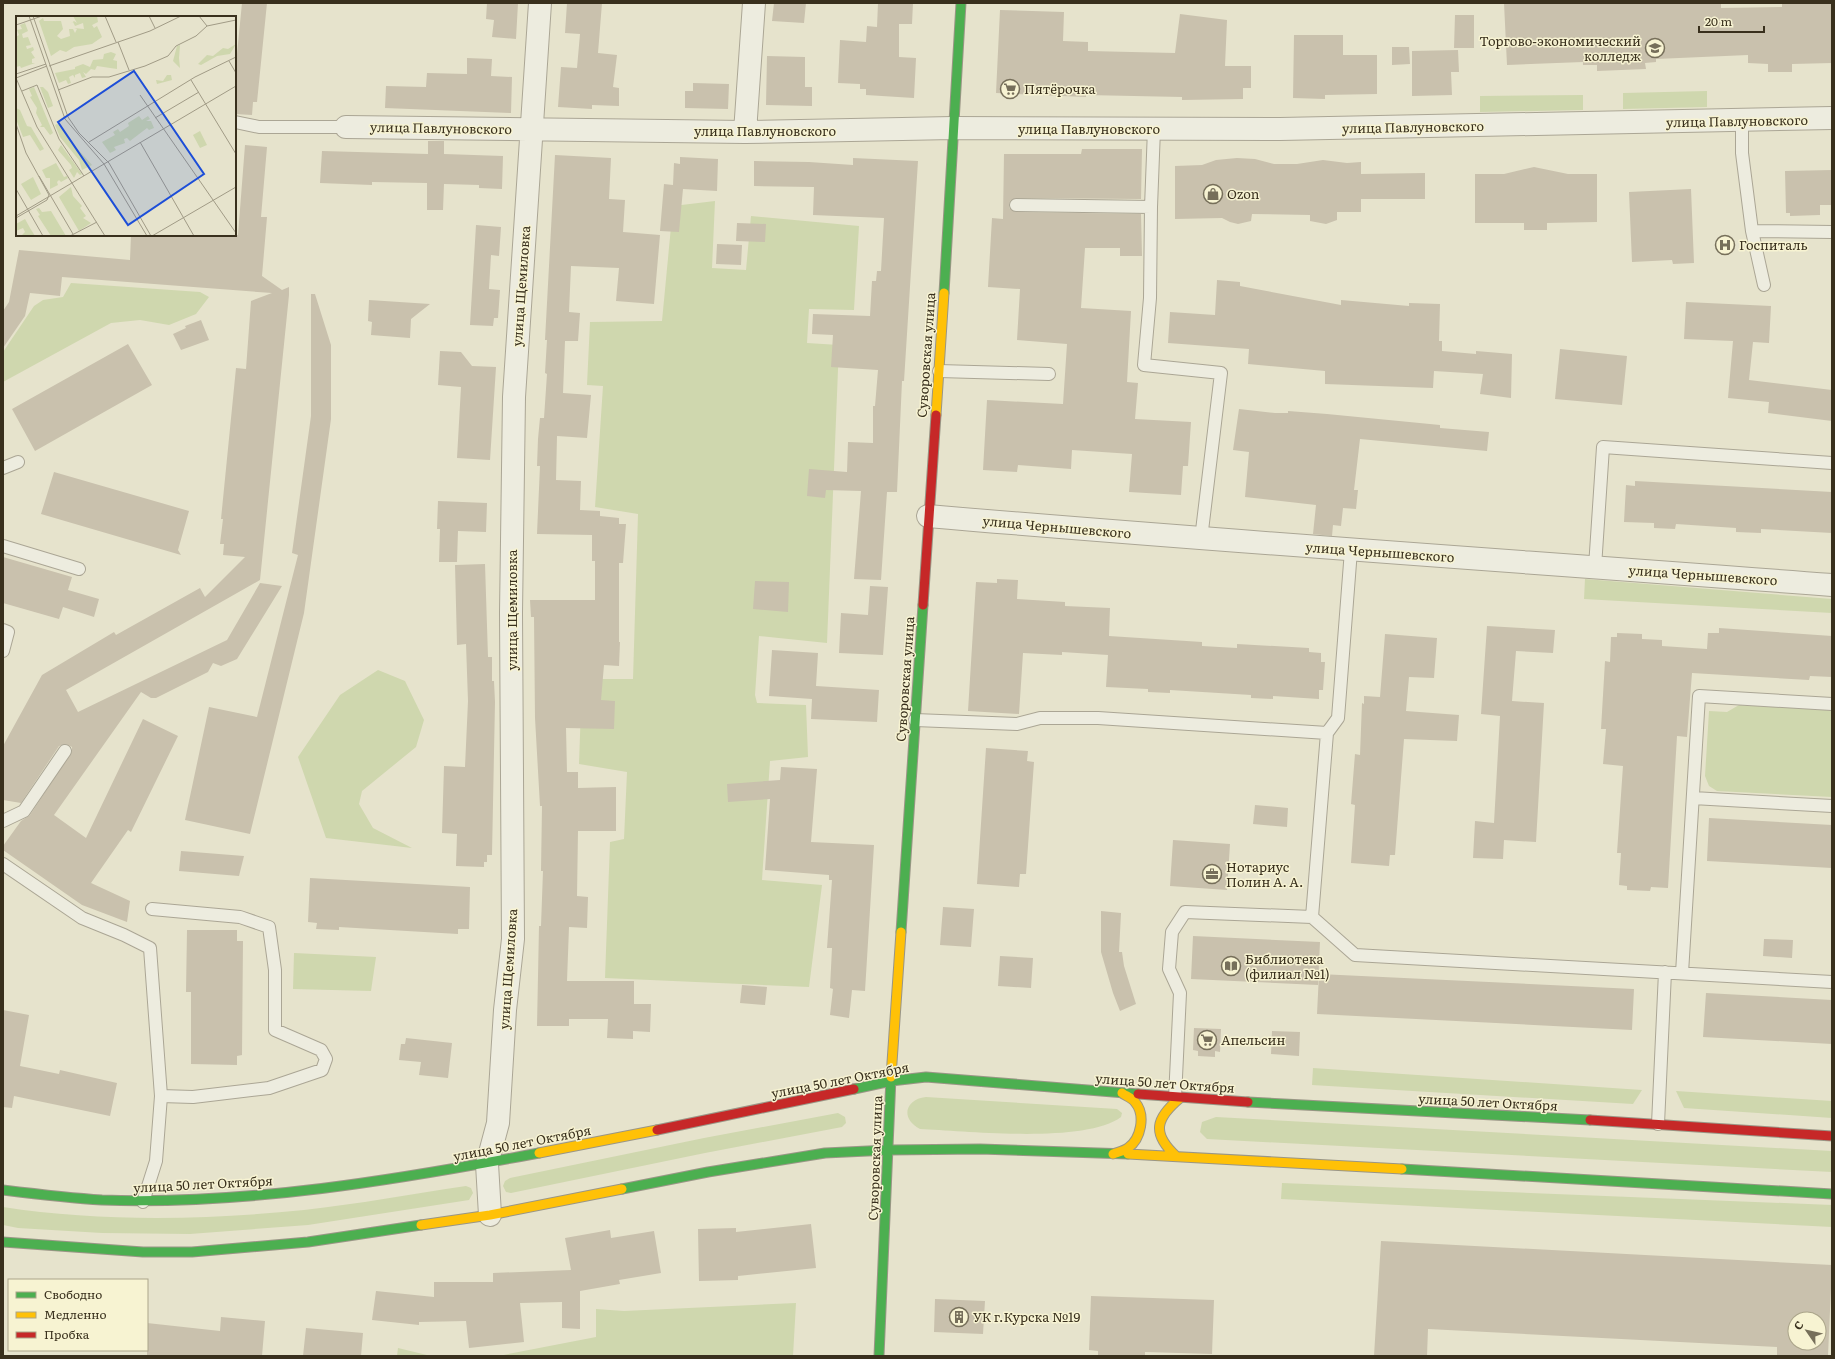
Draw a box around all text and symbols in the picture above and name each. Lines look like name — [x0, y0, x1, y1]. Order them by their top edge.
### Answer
scale bar — [1699, 8, 1764, 34]
text: 20 m — [1705, 12, 1732, 30]
inset map — [16, 16, 236, 236]
place label: Торгово-экономический колледж — [1479, 31, 1641, 65]
school or university icon: Торгово-экономический колледж — [1644, 37, 1666, 59]
supermarket icon: Пятёрочка — [999, 78, 1021, 100]
place label: Пятёрочка — [1024, 79, 1096, 98]
street label: улица Павлуновского — [1666, 110, 1809, 131]
street label: улица Павлуновского — [1342, 116, 1485, 137]
street label: улица Павлуновского — [370, 117, 513, 138]
street label: улица Павлуновского — [1018, 119, 1160, 138]
street label: улица Павлуновского — [694, 121, 836, 140]
shop icon: Ozon — [1202, 183, 1224, 205]
place label: Ozon — [1227, 184, 1260, 203]
street label: улица Щемиловка — [507, 225, 534, 347]
hospital icon: Госпиталь — [1714, 234, 1736, 256]
place label: Госпиталь — [1739, 235, 1808, 254]
street label: Суворовская улица — [912, 292, 939, 418]
street label: улица Чернышевского — [982, 511, 1132, 542]
street label: улица Чернышевского — [1305, 537, 1455, 566]
street label: улица Щемиловка — [502, 549, 521, 671]
street label: улица Чернышевского — [1628, 560, 1778, 589]
street label: Суворовская улица — [891, 616, 918, 742]
place label: Нотариус Полин А. А. — [1226, 857, 1303, 891]
office icon: Нотариус Полин А. А. — [1201, 863, 1223, 885]
street label: улица Щемиловка — [494, 908, 521, 1030]
place label: Библиотека (филиал №1) — [1245, 949, 1330, 983]
library icon: Библиотека (филиал №1) — [1220, 955, 1242, 977]
supermarket icon: Апельсин — [1196, 1029, 1218, 1051]
place label: Апельсин — [1221, 1030, 1285, 1049]
street label: улица 50 лет Октября — [769, 1057, 911, 1102]
street label: улица 50 лет Октября — [1095, 1068, 1236, 1097]
street label: улица 50 лет Октября — [1418, 1088, 1559, 1115]
street label: Суворовская улица — [863, 1095, 886, 1221]
street label: улица 50 лет Октября — [451, 1120, 593, 1165]
street label: улица 50 лет Октября — [133, 1170, 273, 1197]
legend — [8, 1279, 148, 1351]
text: Свободно — [44, 1285, 102, 1303]
text: Медленно — [44, 1305, 107, 1323]
building icon: УК г.Курска №19 — [948, 1306, 970, 1328]
place label: УК г.Курска №19 — [973, 1307, 1081, 1326]
north arrow — [1787, 1311, 1827, 1351]
text: С — [1789, 1317, 1807, 1333]
text: Пробка — [44, 1325, 90, 1343]

